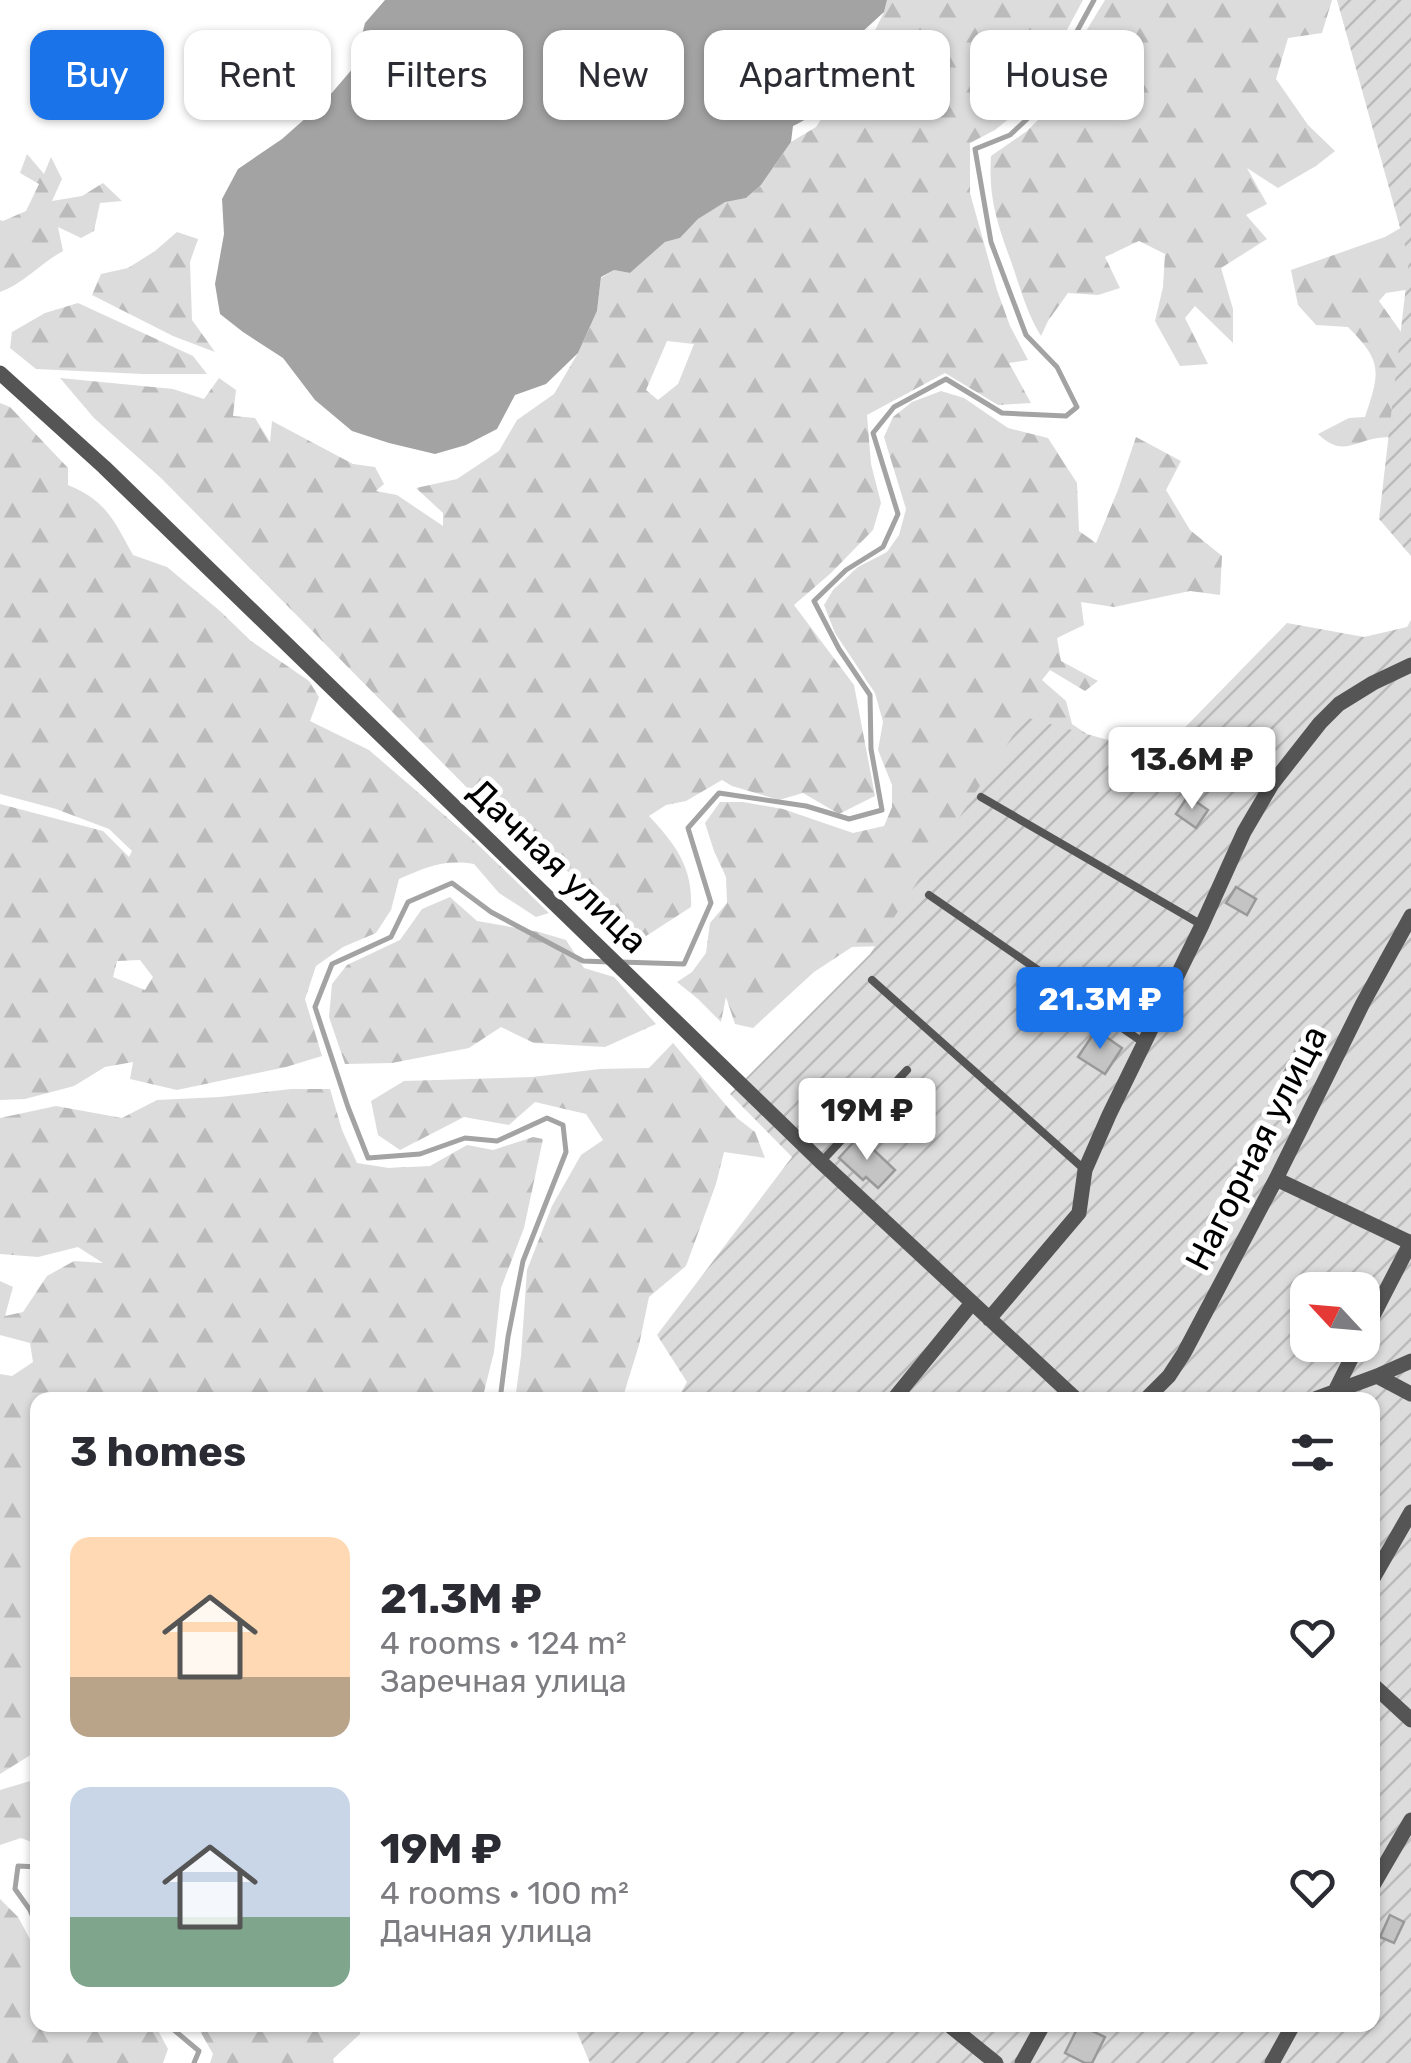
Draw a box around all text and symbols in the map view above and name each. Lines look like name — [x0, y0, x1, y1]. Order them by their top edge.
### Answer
chip: Buy — [30, 30, 164, 120]
chip: Rent — [184, 30, 331, 120]
chip: Filters — [351, 30, 523, 120]
chip: New — [543, 30, 684, 120]
chip: Apartment — [704, 30, 950, 120]
chip: House — [970, 30, 1144, 120]
pin: 13.6M ₽ — [1100, 727, 1284, 812]
text: 13.6M ₽ — [1130, 740, 1254, 778]
street label: Дачная улица — [460, 770, 656, 962]
pin: 21.3M ₽ — [1008, 967, 1192, 1052]
text: 21.3M ₽ — [1038, 980, 1162, 1018]
street label: Нагорная улица — [1176, 1019, 1336, 1277]
pin: 19M ₽ — [797, 1078, 937, 1163]
text: 19M ₽ — [821, 1091, 913, 1129]
north arrow — [1290, 1272, 1380, 1362]
map controls — [1290, 1272, 1380, 1362]
icon: filters — [1285, 1425, 1340, 1480]
text: 3 homes — [70, 1427, 246, 1477]
text: 21.3M ₽ — [380, 1574, 542, 1624]
icon: home — [150, 1577, 270, 1697]
icon: heart — [1285, 1610, 1340, 1665]
text: 4 rooms · 124 m² — [380, 1624, 627, 1662]
text: Заречная улица — [380, 1662, 627, 1700]
text: 19M ₽ — [380, 1824, 502, 1874]
icon: home — [150, 1827, 270, 1947]
icon: heart — [1285, 1860, 1340, 1915]
text: 4 rooms · 100 m² — [380, 1874, 629, 1912]
text: Дачная улица — [380, 1912, 592, 1950]

